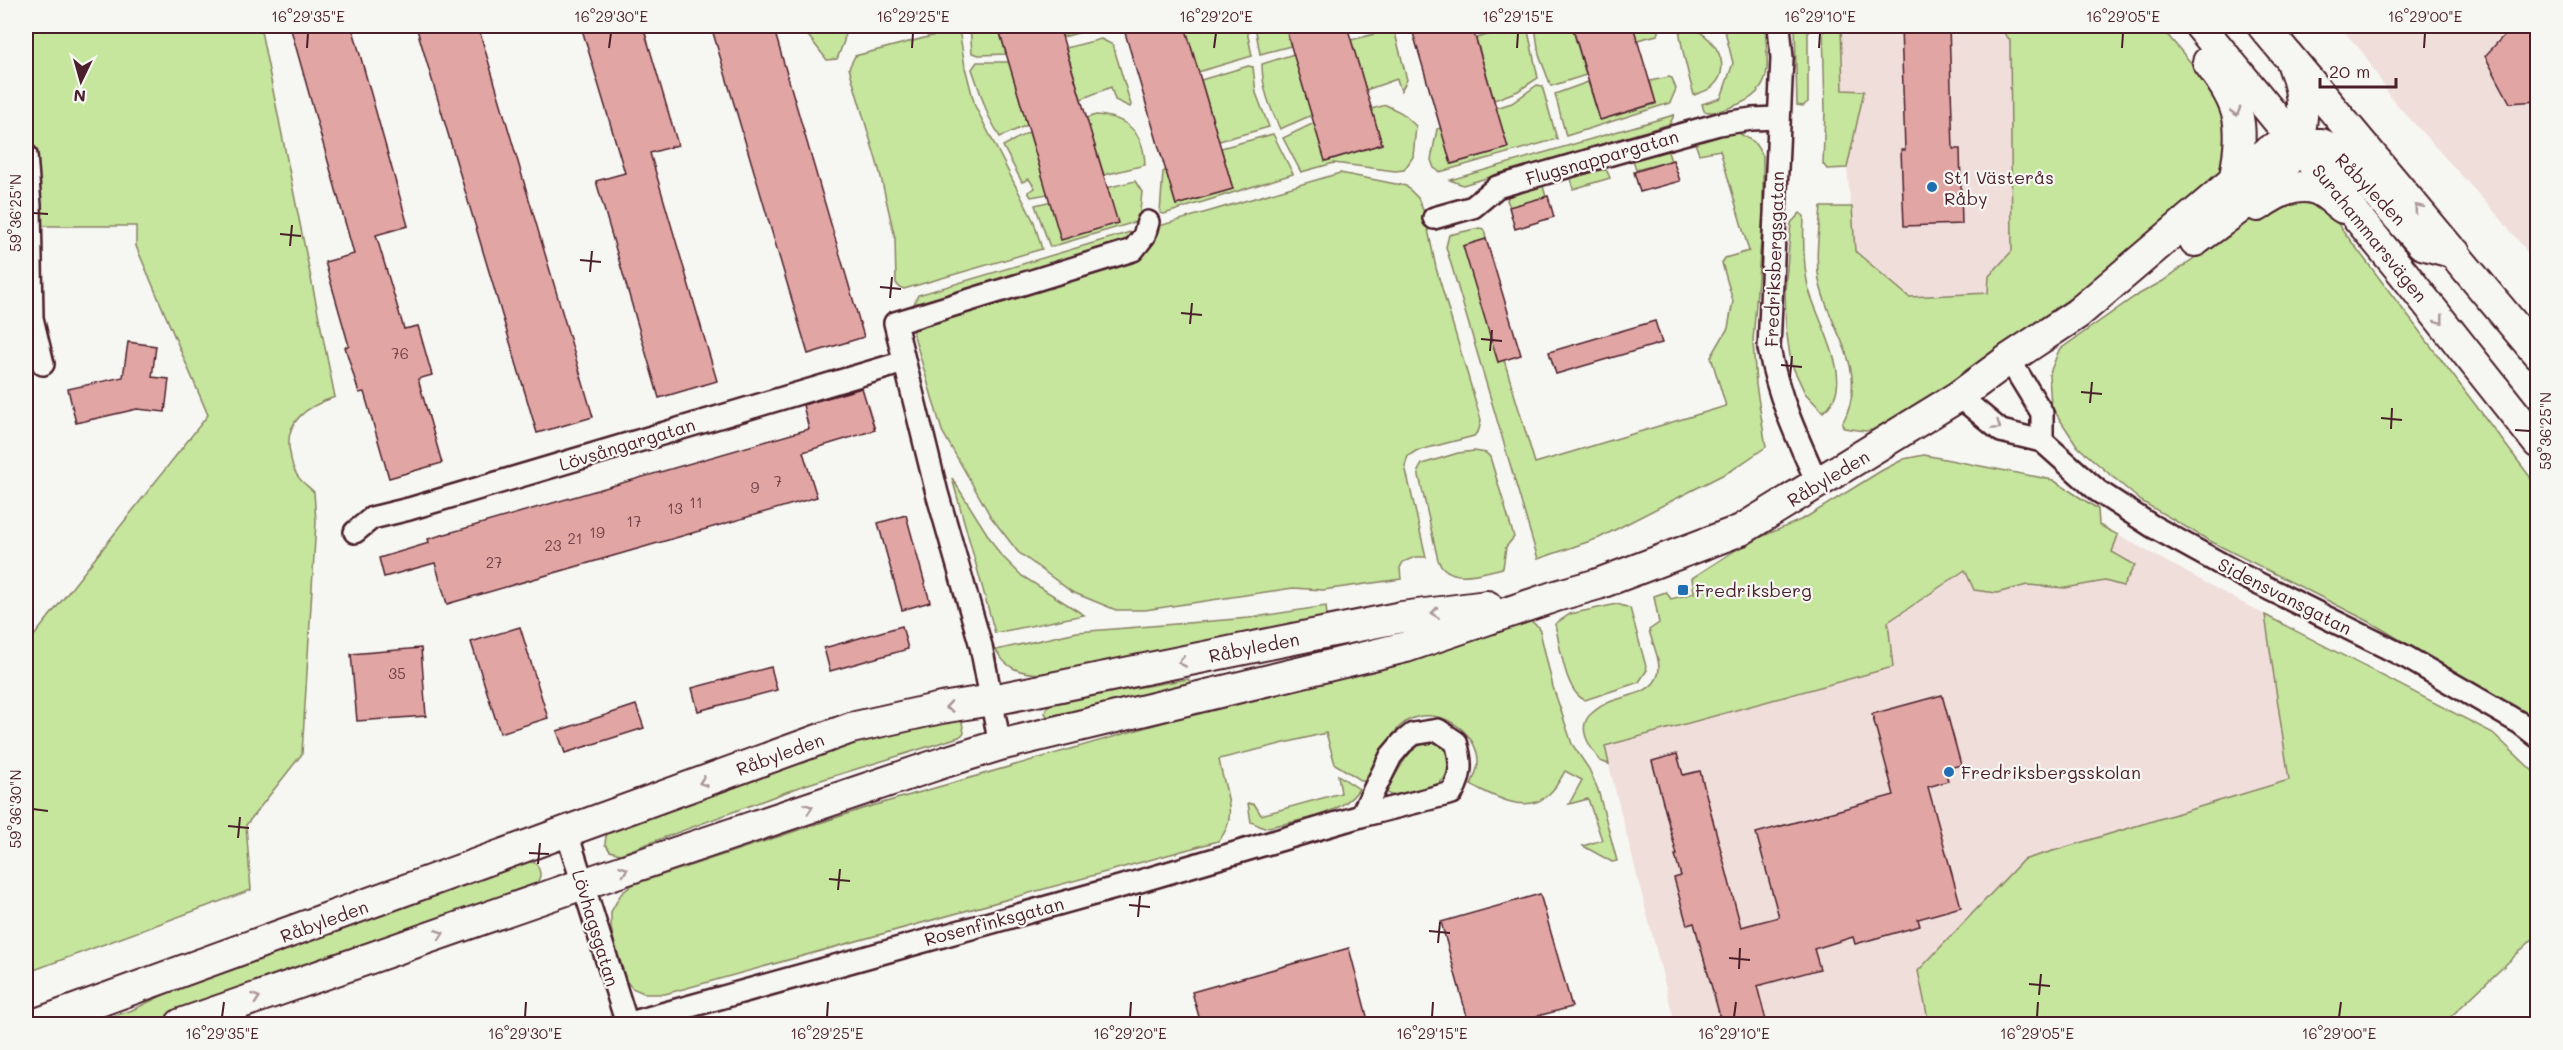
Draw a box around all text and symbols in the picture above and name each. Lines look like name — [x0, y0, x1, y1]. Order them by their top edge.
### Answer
text: 16°29'35"E — [271, 6, 345, 26]
text: 16°29'30"E — [574, 6, 648, 26]
text: 16°29'25"E — [876, 6, 950, 26]
text: 16°29'20"E — [1179, 6, 1253, 26]
text: 16°29'15"E — [1482, 6, 1554, 26]
text: 16°29'10"E — [1784, 6, 1856, 26]
text: 16°29'05"E — [2086, 6, 2160, 26]
text: 16°29'00"E — [2388, 6, 2463, 26]
north arrow — [51, 51, 111, 111]
scale bar — [2320, 51, 2396, 89]
text: 20 m — [2329, 59, 2370, 83]
text: N — [73, 85, 87, 107]
one-way arrow — [2229, 106, 2241, 117]
street label: Flugsnappargatan — [1523, 124, 1681, 190]
street label: Råbyleden — [2330, 148, 2412, 230]
street label: Surahammarsvägen — [2307, 159, 2433, 307]
place label: St1 Västerås Råby — [1944, 165, 2054, 210]
street label: Fredriksbergsgatan — [1759, 171, 1789, 347]
text: 59°36'25"N — [5, 174, 25, 252]
marker: St1 Västerås Råby — [1925, 180, 1939, 194]
one-way arrow — [2414, 204, 2425, 215]
one-way arrow — [2433, 313, 2444, 324]
house number: 76 — [391, 343, 409, 363]
text: 59°36'25"N — [2535, 392, 2555, 470]
street label: Lövsångargatan — [556, 412, 698, 476]
one-way arrow — [1991, 419, 2002, 430]
street label: Råbyleden — [1782, 444, 1874, 512]
house number: 7 — [774, 471, 782, 491]
house number: 9 — [751, 477, 760, 497]
house number: 11 — [689, 492, 703, 512]
house number: 13 — [667, 498, 683, 518]
house number: 17 — [626, 511, 642, 531]
house number: 19 — [589, 522, 605, 542]
house number: 21 — [567, 528, 583, 548]
house number: 23 — [544, 535, 562, 555]
house number: 27 — [486, 552, 502, 572]
street label: Sidensvansgatan — [2214, 552, 2356, 640]
place label: Fredriksberg — [1695, 578, 1812, 602]
marker: Fredriksberg — [1676, 583, 1690, 597]
one-way arrow — [1431, 606, 1440, 618]
street label: Råbyleden — [1207, 626, 1301, 668]
one-way arrow — [1177, 655, 1187, 668]
house number: 35 — [388, 663, 406, 683]
one-way arrow — [945, 700, 955, 713]
street label: Råbyleden — [733, 727, 827, 781]
place label: Fredriksbergsskolan — [1961, 760, 2141, 784]
marker: Fredriksbergsskolan — [1942, 765, 1956, 779]
text: 59°36'30"N — [5, 770, 25, 848]
one-way arrow — [698, 774, 709, 787]
one-way arrow — [803, 802, 814, 815]
one-way arrow — [618, 865, 629, 878]
street label: Lövhagsgatan — [567, 867, 625, 989]
street label: Rosenfinksgatan — [922, 891, 1066, 951]
street label: Råbyleden — [277, 894, 371, 948]
one-way arrow — [434, 929, 445, 941]
one-way arrow — [250, 993, 261, 1006]
text: 16°29'35"E — [185, 1023, 259, 1043]
text: 16°29'30"E — [488, 1023, 562, 1043]
text: 16°29'25"E — [790, 1023, 864, 1043]
text: 16°29'20"E — [1093, 1023, 1167, 1043]
text: 16°29'15"E — [1396, 1023, 1468, 1043]
text: 16°29'10"E — [1698, 1023, 1770, 1043]
text: 16°29'05"E — [2000, 1023, 2074, 1043]
text: 16°29'00"E — [2302, 1023, 2377, 1043]

